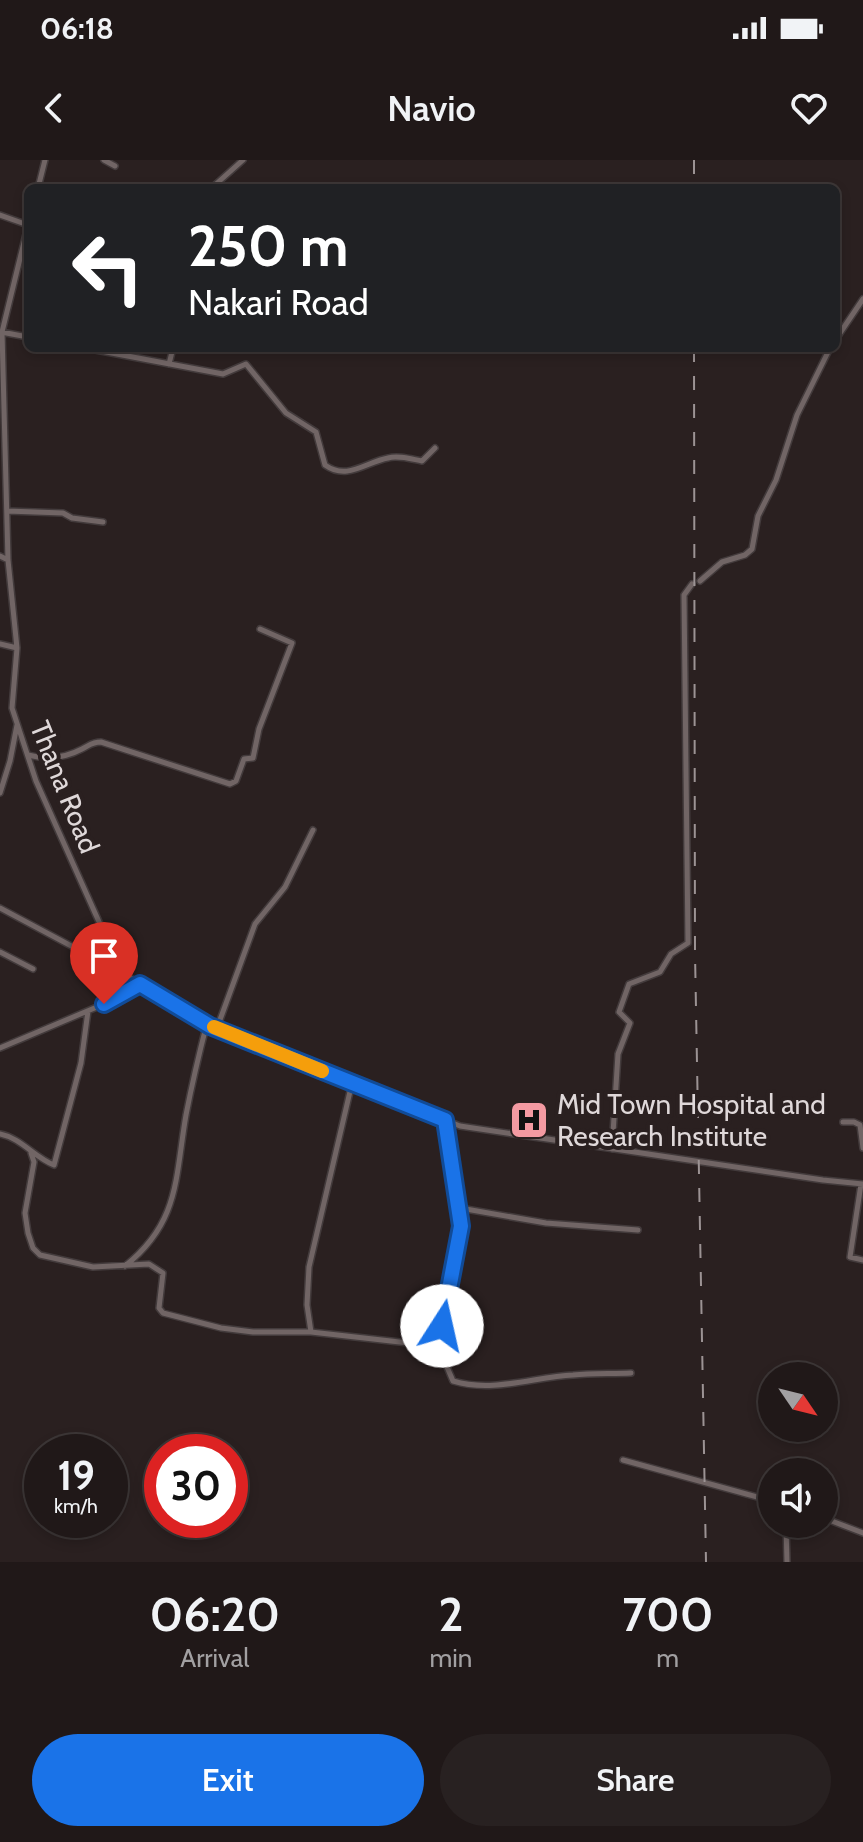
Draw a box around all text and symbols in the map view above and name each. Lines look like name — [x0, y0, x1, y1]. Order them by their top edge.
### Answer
text: 06:18 — [40, 10, 114, 47]
icon: back — [32, 86, 76, 130]
text: Navio — [387, 86, 476, 130]
icon: heart — [787, 86, 831, 130]
text: 250 m — [188, 212, 349, 280]
icon: left — [56, 216, 160, 320]
text: Nakari Road — [188, 280, 369, 324]
street label: Thana Road — [23, 716, 107, 858]
pin — [70, 922, 138, 1004]
icon: arrive — [82, 934, 126, 978]
place label: Mid Town Hospital and Research Institute — [557, 1087, 826, 1153]
hospital icon: Mid Town Hospital and Research Institute — [508, 1099, 550, 1141]
position arrow — [400, 1284, 484, 1368]
north arrow — [758, 1362, 838, 1442]
map controls — [758, 1362, 838, 1538]
speed limit sign: 30 — [144, 1434, 248, 1538]
text: 19 — [57, 1451, 95, 1500]
button: sound — [758, 1458, 838, 1538]
text: km/h — [54, 1494, 98, 1518]
text: 06:20 — [150, 1585, 280, 1643]
text: 2 — [438, 1585, 464, 1643]
text: 700 — [622, 1585, 713, 1643]
text: Arrival — [180, 1642, 249, 1674]
text: min — [430, 1642, 472, 1674]
text: m — [656, 1642, 679, 1674]
button: Exit — [32, 1734, 424, 1826]
button: Share — [440, 1734, 831, 1826]

